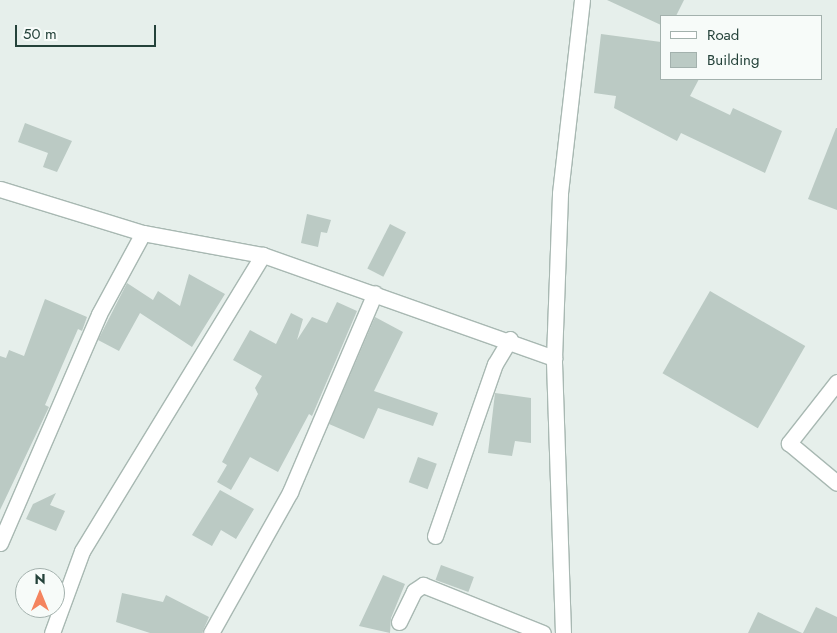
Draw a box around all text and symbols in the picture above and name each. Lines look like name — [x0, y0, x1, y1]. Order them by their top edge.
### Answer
scale bar — [18, 15, 159, 47]
legend — [660, 15, 822, 80]
text: 50 m — [23, 23, 57, 45]
text: Road — [707, 24, 739, 46]
text: Building — [707, 49, 759, 71]
north arrow — [15, 568, 65, 618]
text: N — [34, 569, 46, 589]

